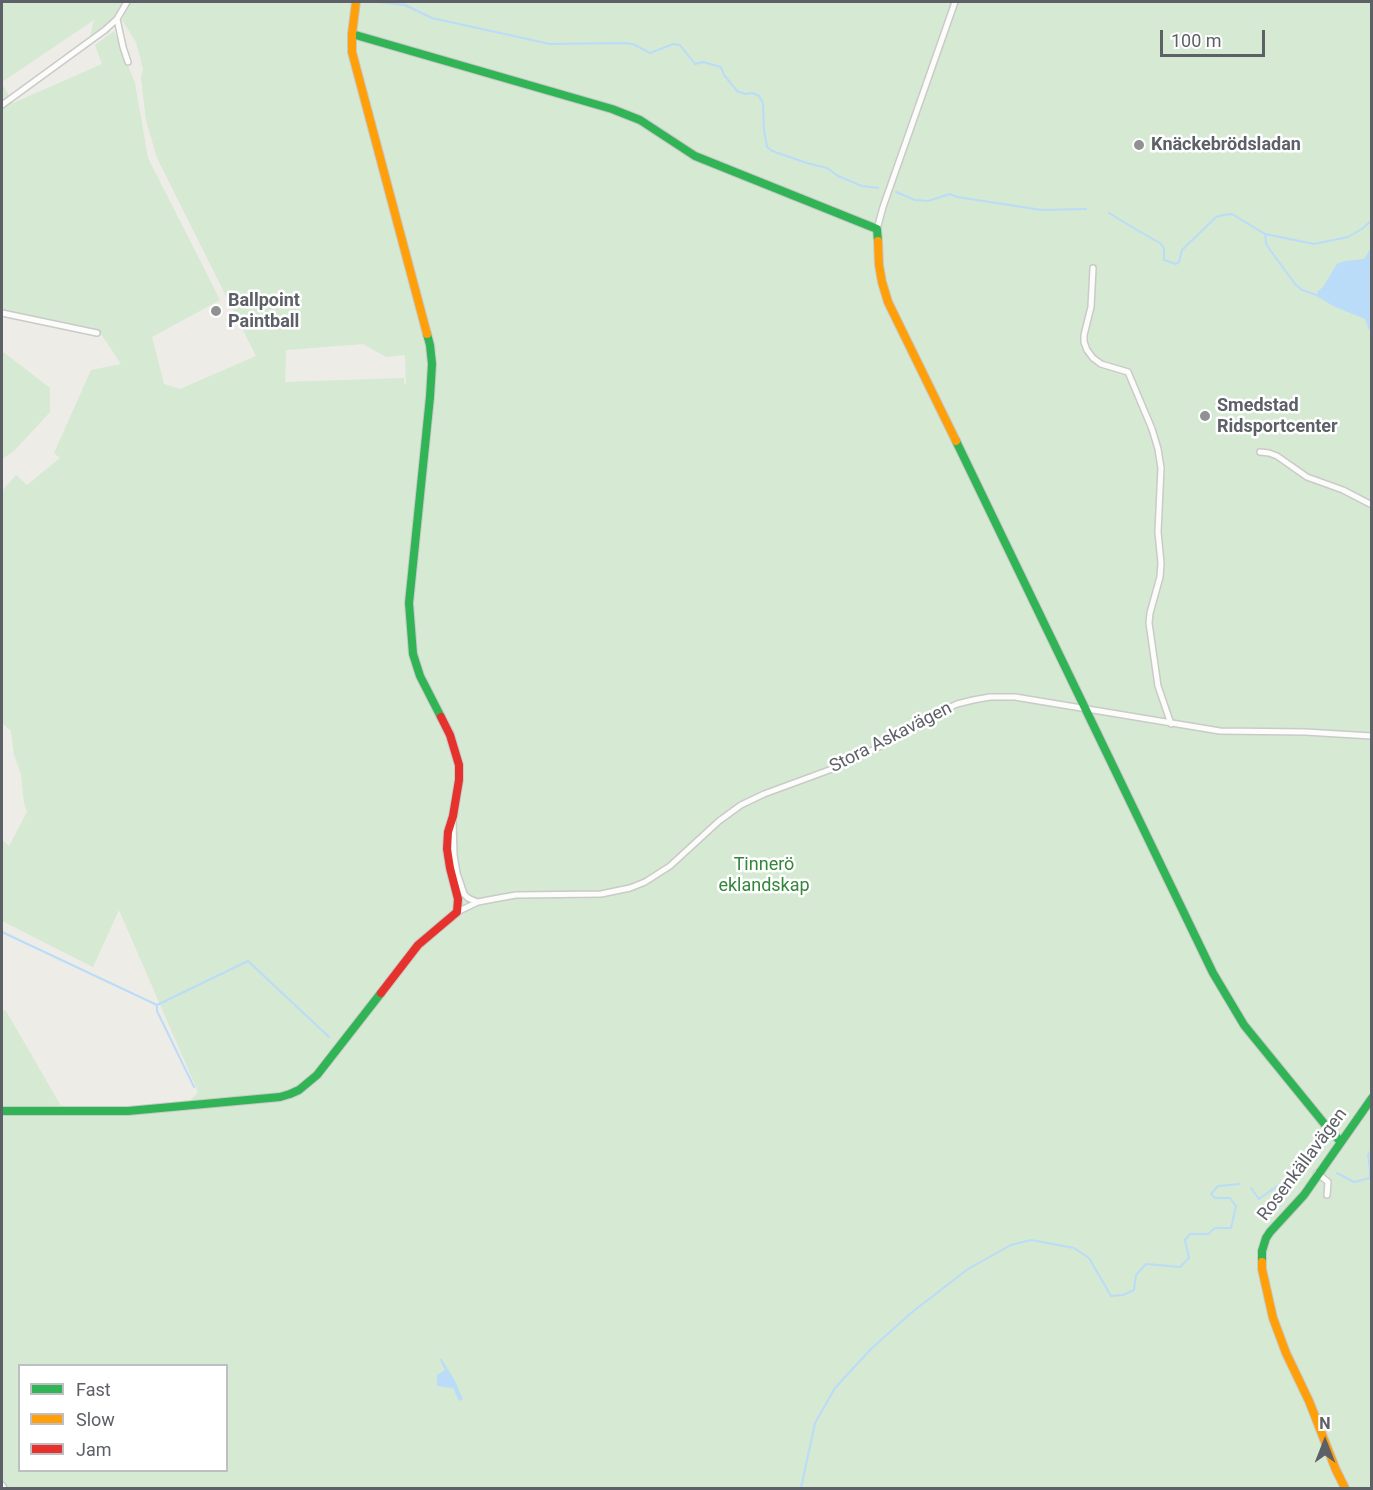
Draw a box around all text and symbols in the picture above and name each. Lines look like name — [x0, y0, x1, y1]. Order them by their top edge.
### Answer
scale bar — [1163, 18, 1268, 56]
text: 100 m — [1171, 30, 1222, 51]
place label: Knäckebrödsladan — [1151, 134, 1301, 156]
marker: Knäckebrödsladan — [1132, 138, 1146, 152]
place label: Ballpoint Paintball — [228, 290, 300, 332]
marker: Ballpoint Paintball — [209, 304, 223, 318]
place label: Smedstad Ridsportcenter — [1217, 395, 1338, 438]
marker: Smedstad Ridsportcenter — [1198, 409, 1212, 423]
street label: Stora Askavägen — [826, 698, 956, 778]
park label: Tinnerö eklandskap — [718, 854, 810, 896]
street label: Rosenkällavägen — [1254, 1104, 1352, 1226]
legend — [18, 1364, 228, 1472]
text: Fast — [76, 1379, 111, 1400]
text: Slow — [76, 1409, 115, 1430]
north arrow — [1295, 1412, 1355, 1472]
text: N — [1319, 1414, 1331, 1433]
text: Jam — [76, 1439, 112, 1460]

